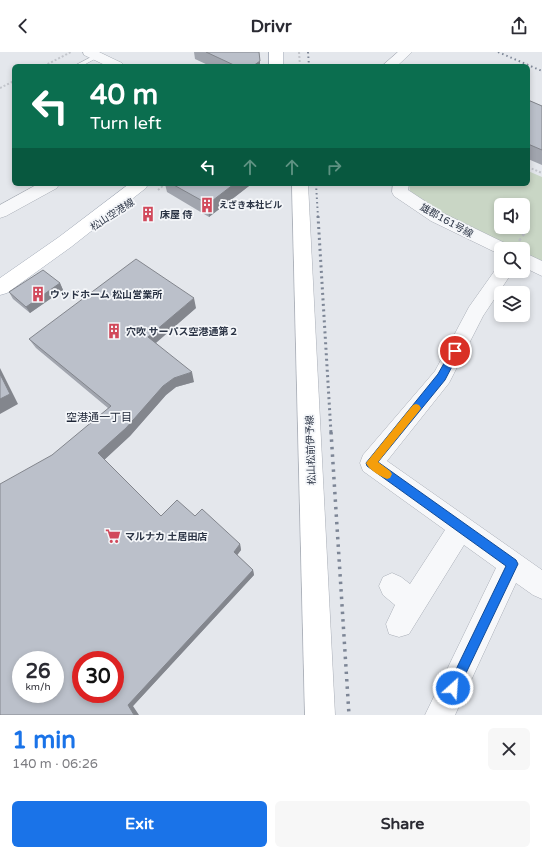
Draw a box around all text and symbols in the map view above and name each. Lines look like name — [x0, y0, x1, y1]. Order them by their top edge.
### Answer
icon: back — [12, 15, 34, 37]
text: Drivr — [250, 15, 292, 37]
icon: share — [508, 15, 530, 37]
text: 40 m — [90, 78, 158, 112]
icon: left — [24, 80, 76, 132]
text: Turn left — [90, 112, 162, 134]
icon: left — [197, 156, 219, 178]
icon: ahead — [239, 156, 261, 178]
icon: ahead — [281, 156, 303, 178]
icon: right — [323, 156, 345, 178]
street label: 松山空港線 — [88, 196, 137, 233]
building icon: えざき本社ビル — [198, 196, 216, 214]
map controls — [494, 198, 530, 322]
button: sound — [494, 198, 530, 234]
place label: えざき本社ビル — [219, 199, 282, 211]
street label: 雄郡161号線 — [418, 201, 475, 240]
building icon: 床屋 侍 — [139, 205, 157, 223]
place label: 床屋 侍 — [159, 209, 193, 221]
button: search — [494, 242, 530, 278]
building icon: ウッドホーム 松山営業所 — [29, 285, 47, 303]
button: layers — [494, 286, 530, 322]
place label: ウッドホーム 松山営業所 — [50, 289, 162, 301]
building icon: 穴吹 サーパス空港通第２ — [105, 322, 123, 340]
place label: 穴吹 サーパス空港通第２ — [126, 326, 239, 338]
pin — [438, 334, 472, 368]
icon: arrive — [444, 340, 466, 362]
district label: 空港通一丁目 — [66, 411, 132, 424]
street label: 松山松前伊予線 — [304, 415, 318, 485]
supermarket icon: マルナカ 土居田店 — [104, 527, 122, 545]
place label: マルナカ 土居田店 — [125, 531, 208, 543]
speed limit sign: 30 — [72, 651, 124, 703]
text: 26 — [25, 660, 51, 684]
position arrow — [432, 667, 474, 709]
text: km/h — [25, 681, 51, 693]
text: 1 min — [12, 726, 76, 755]
button: close — [488, 728, 530, 770]
text: 140 m · 06:26 — [12, 756, 98, 772]
button: Exit — [12, 801, 267, 847]
button: Share — [275, 801, 530, 847]

